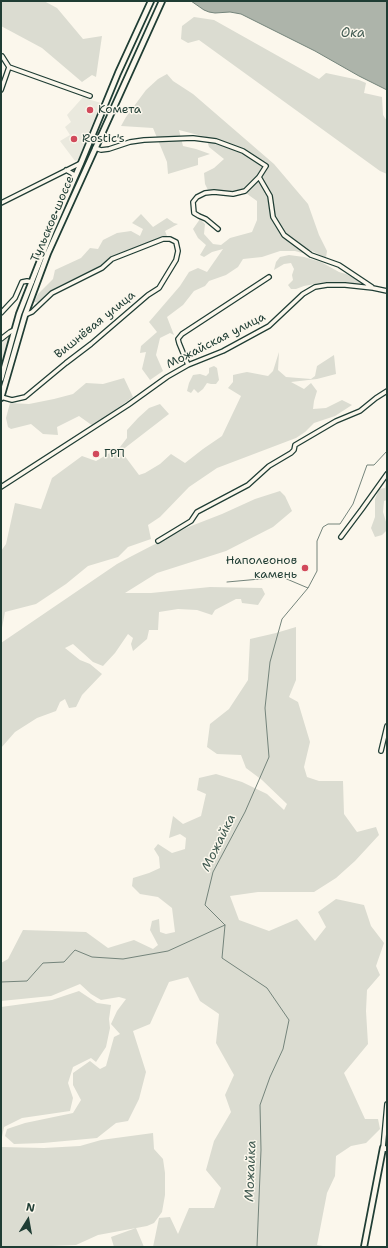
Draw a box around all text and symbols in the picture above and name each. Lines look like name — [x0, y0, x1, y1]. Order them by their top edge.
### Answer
water label: Ока — [341, 26, 365, 42]
place label: Комета — [98, 103, 141, 117]
marker: Комета — [85, 105, 95, 115]
place label: Rostic's — [82, 132, 125, 146]
marker: Rostic's — [69, 134, 79, 144]
street label: Тульское шоссе — [28, 174, 78, 264]
street label: Вишнёвая улица — [52, 288, 138, 362]
street label: Можайская улица — [164, 310, 268, 372]
place label: ГРП — [104, 447, 125, 461]
marker: ГРП — [91, 449, 101, 459]
place label: Наполеонов камень — [226, 554, 297, 582]
marker: Наполеонов камень — [300, 563, 310, 573]
water label: Можайка — [199, 812, 239, 874]
water label: Можайка — [242, 1140, 260, 1202]
north arrow — [8, 1200, 48, 1240]
text: N — [25, 1200, 36, 1216]

